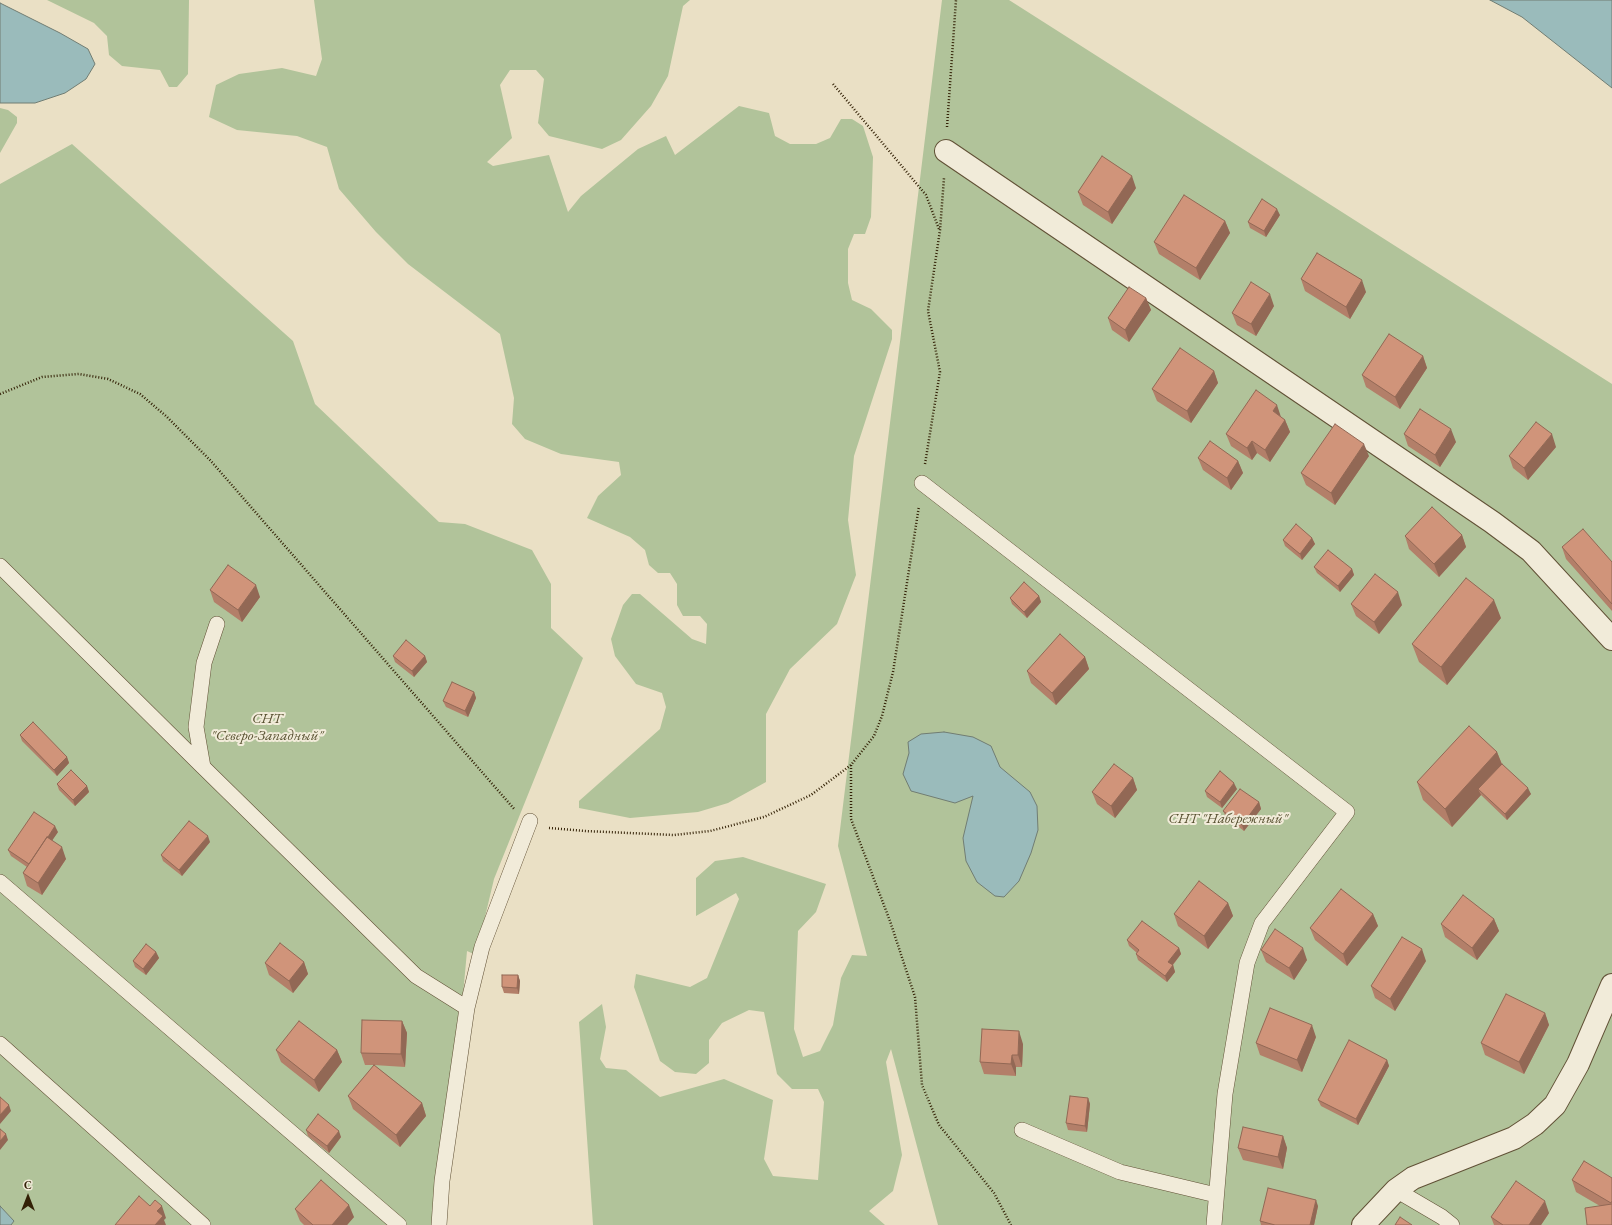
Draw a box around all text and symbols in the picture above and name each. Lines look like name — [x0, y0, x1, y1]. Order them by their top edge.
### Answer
park label: СНТ "Северо-Западный" — [211, 710, 323, 745]
park label: СНТ "Набережный" — [1168, 810, 1288, 828]
north arrow — [8, 1177, 48, 1217]
text: С — [24, 1178, 32, 1192]

